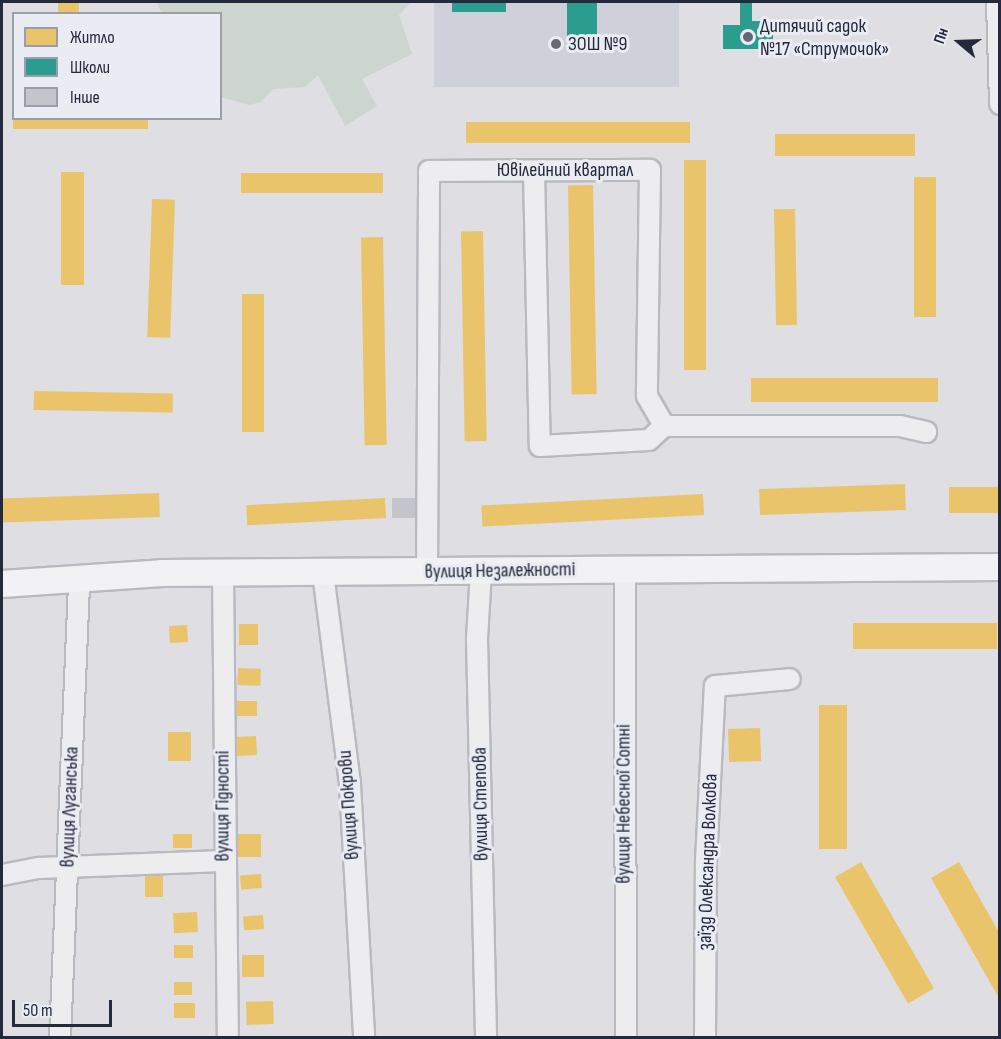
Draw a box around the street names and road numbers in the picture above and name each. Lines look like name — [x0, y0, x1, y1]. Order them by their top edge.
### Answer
street label: Ювілейний квартал — [497, 158, 633, 182]
street label: вулиця Незалежності — [424, 558, 576, 584]
street label: вулиця Небесної Сотні — [612, 724, 636, 884]
street label: вулиця Луганська — [56, 746, 84, 868]
street label: вулиця Степова — [468, 747, 494, 861]
street label: вулиця Покрови — [333, 749, 365, 861]
street label: вулиця Гідності — [211, 750, 235, 862]
street label: заїзд Олександра Волкова — [693, 773, 723, 951]

